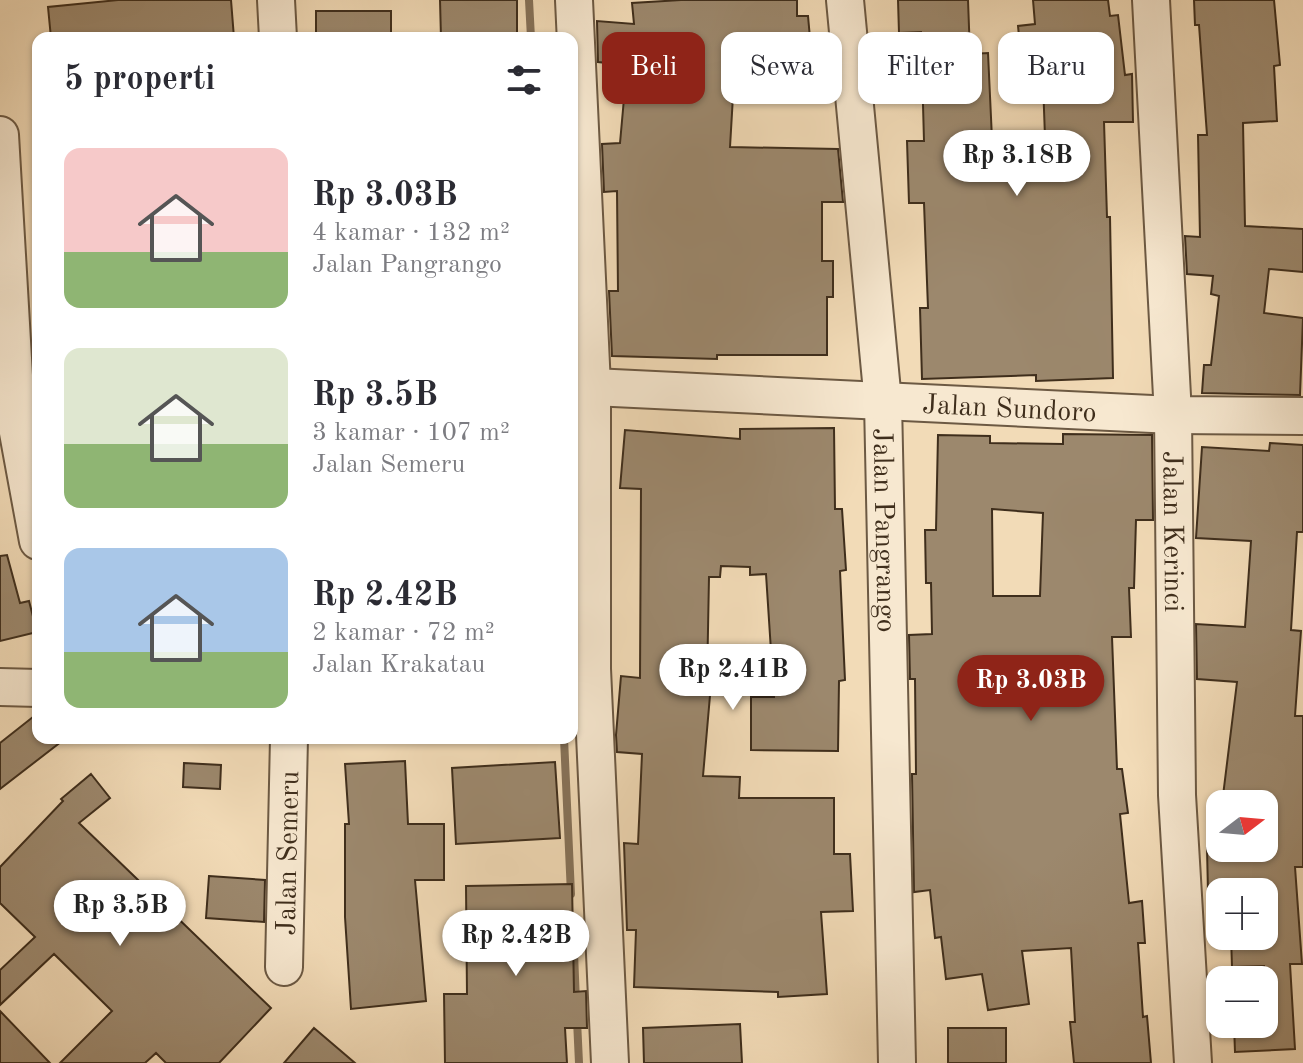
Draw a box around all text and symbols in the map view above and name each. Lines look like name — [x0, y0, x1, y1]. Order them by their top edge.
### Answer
chip: Beli — [602, 32, 705, 104]
chip: Sewa — [721, 32, 842, 104]
chip: Filter — [858, 32, 982, 104]
chip: Baru — [998, 32, 1114, 104]
icon: filters — [502, 58, 546, 102]
text: 5 properti — [64, 63, 215, 97]
pin: Rp 3.18B — [934, 130, 1100, 198]
text: Rp 3.18B — [961, 143, 1073, 169]
text: Rp 3.03B — [312, 179, 458, 213]
icon: home — [128, 180, 224, 276]
text: 4 kamar · 132 m² — [312, 220, 510, 246]
text: Jalan Pangrango — [312, 252, 502, 278]
text: Rp 3.5B — [312, 379, 438, 413]
icon: home — [128, 380, 224, 476]
street label: Jalan Sundoro — [921, 392, 1097, 428]
text: 3 kamar · 107 m² — [312, 420, 510, 446]
street label: Jalan Pangrango — [867, 428, 899, 633]
street label: Jalan Kerinci — [1156, 451, 1186, 612]
text: Jalan Semeru — [312, 452, 465, 478]
text: Rp 2.42B — [312, 579, 458, 613]
icon: home — [128, 580, 224, 676]
text: 2 kamar · 72 m² — [312, 620, 495, 646]
pin: Rp 2.41B — [650, 644, 816, 712]
text: Jalan Krakatau — [312, 652, 485, 678]
pin: Rp 3.03B — [948, 655, 1114, 723]
text: Rp 2.41B — [677, 657, 789, 683]
text: Rp 3.03B — [975, 668, 1087, 694]
street label: Jalan Semeru — [274, 770, 305, 936]
north arrow — [1206, 790, 1278, 862]
map controls — [1206, 790, 1278, 1038]
button: + — [1206, 878, 1278, 950]
pin: Rp 3.5B — [46, 880, 194, 948]
text: Rp 3.5B — [72, 893, 168, 919]
pin: Rp 2.42B — [433, 910, 599, 978]
text: Rp 2.42B — [460, 923, 572, 949]
button: − — [1206, 966, 1278, 1038]

